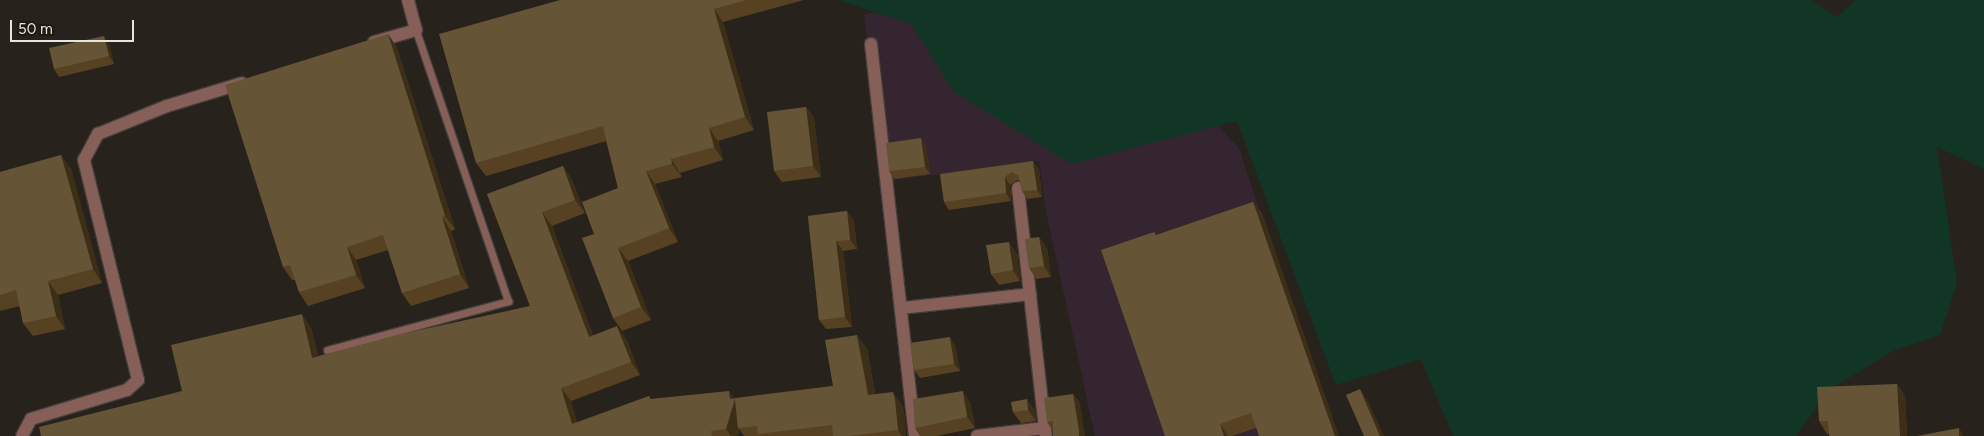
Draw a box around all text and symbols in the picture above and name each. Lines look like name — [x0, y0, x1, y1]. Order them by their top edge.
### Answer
scale bar — [12, 10, 136, 42]
text: 50 m — [18, 20, 53, 38]

